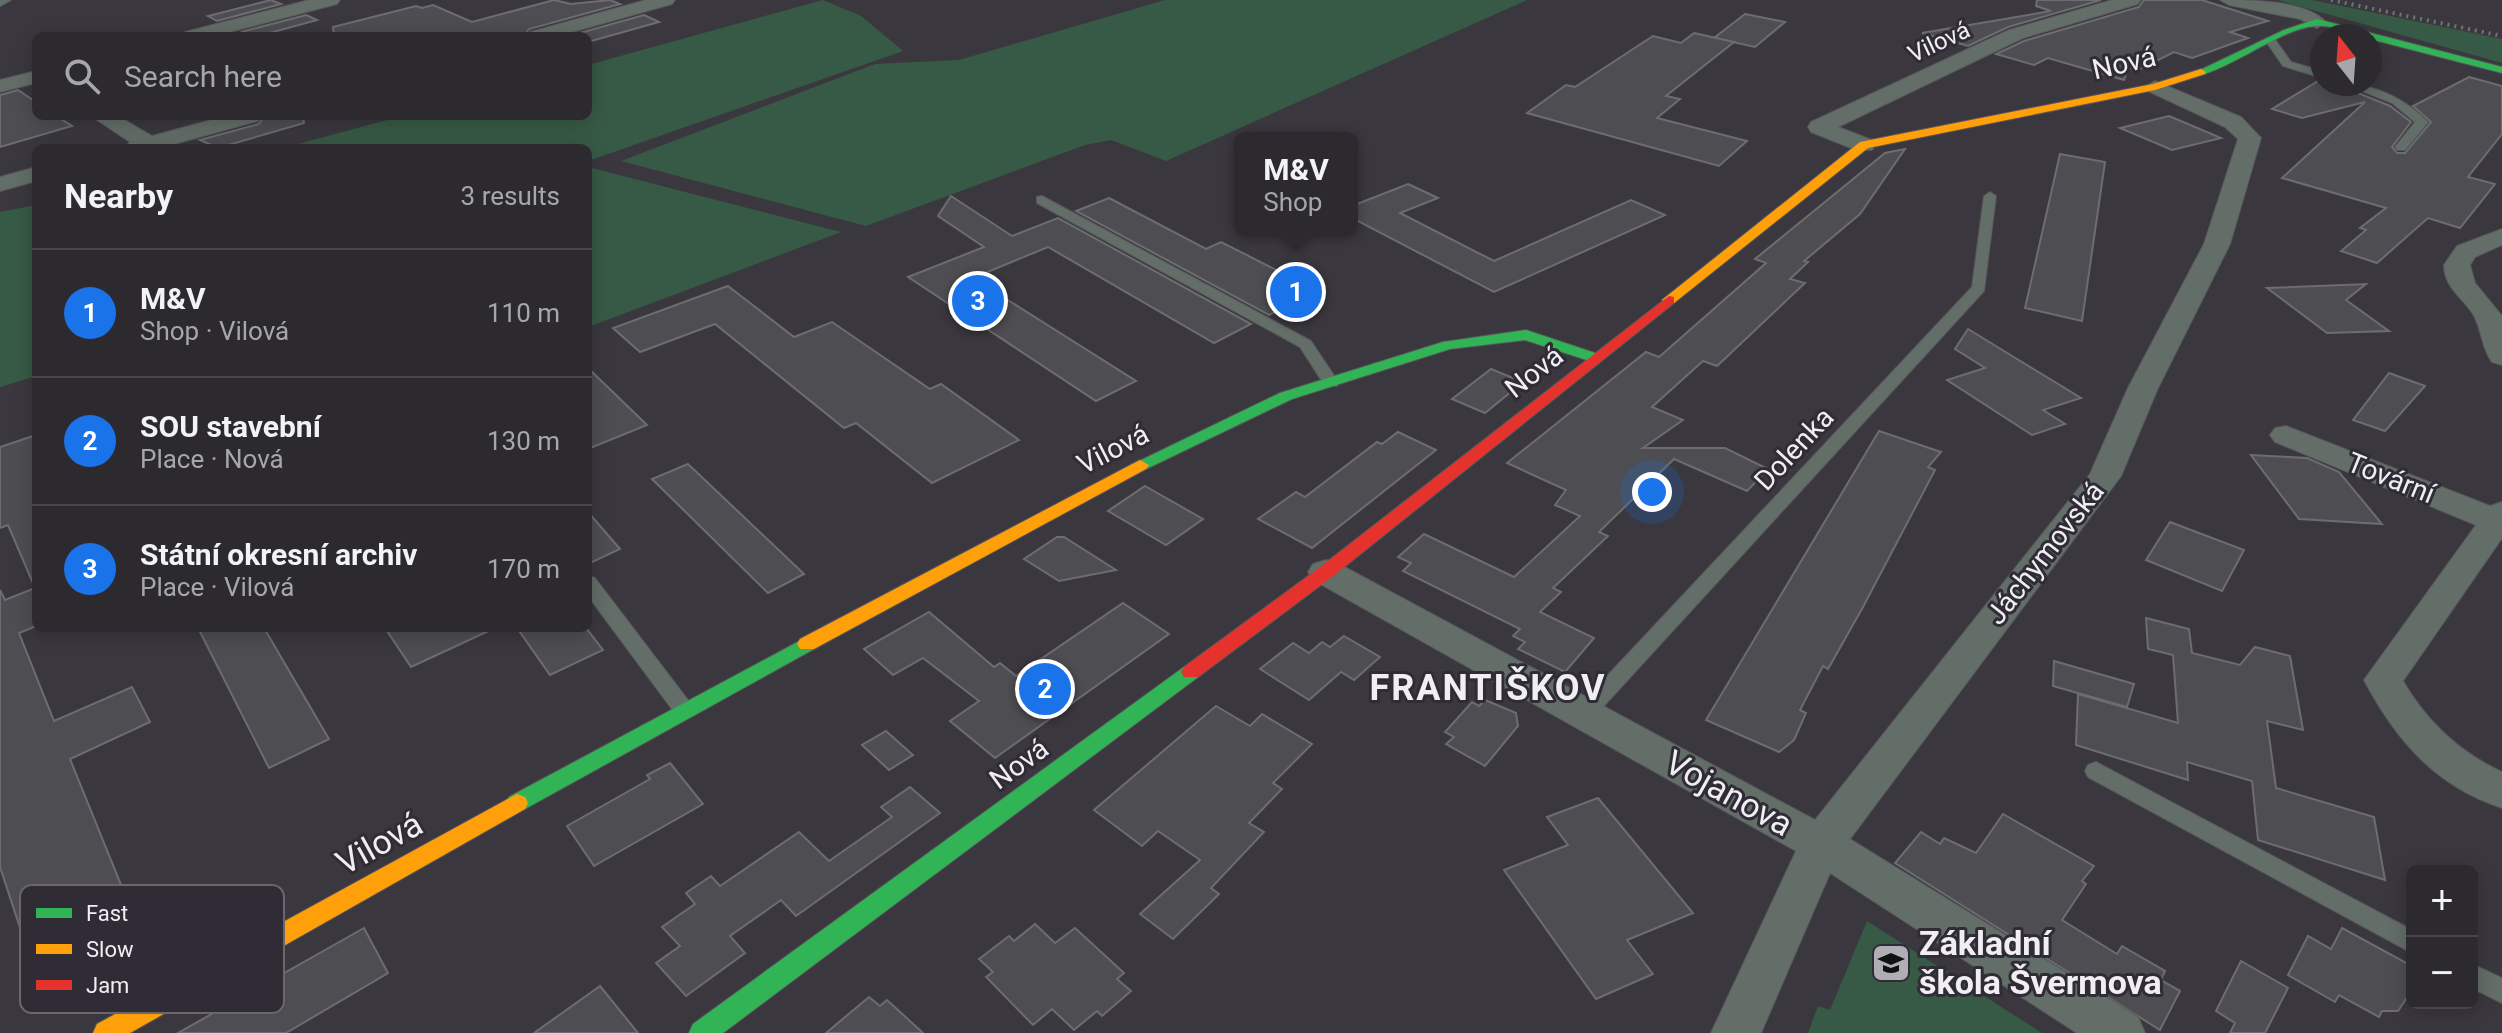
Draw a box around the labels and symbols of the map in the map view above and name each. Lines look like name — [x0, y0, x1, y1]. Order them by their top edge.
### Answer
street label: Vilová — [1904, 16, 1974, 68]
north arrow — [2310, 24, 2382, 96]
street label: Nová — [2089, 40, 2159, 86]
pin: 1 — [1270, 262, 1322, 322]
pin: 3 — [952, 271, 1004, 331]
street label: Nová — [1498, 339, 1570, 405]
street label: Dolenka — [1748, 401, 1840, 497]
street label: Vilová — [1072, 417, 1154, 481]
street label: Tovární — [2342, 446, 2441, 511]
your location — [1632, 472, 1672, 512]
street label: Jáchymovská — [1979, 475, 2111, 631]
pin: 2 — [1019, 659, 1071, 719]
district label: FRANTIŠKOV — [1369, 666, 1607, 709]
street label: Nová — [983, 732, 1055, 796]
street label: Vojanova — [1658, 742, 1800, 844]
street label: Vilová — [329, 803, 429, 883]
legend — [20, 885, 284, 1013]
text: Fast — [86, 901, 128, 926]
place label: Základní škola Švermova — [1919, 923, 2162, 1002]
text: Slow — [86, 937, 134, 962]
school or university icon: Základní škola Švermova — [1870, 942, 1912, 984]
text: Jam — [86, 973, 129, 998]

